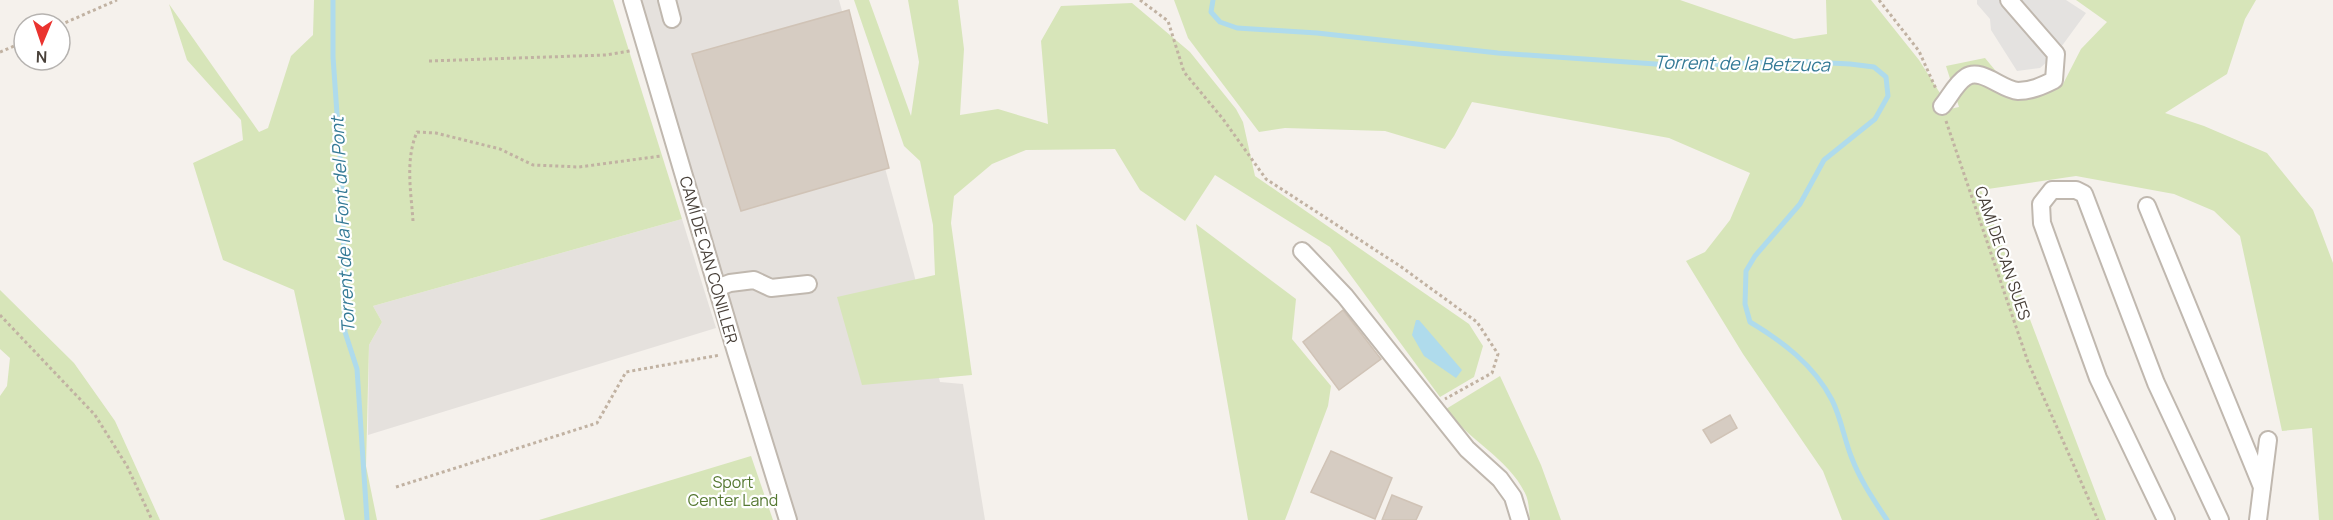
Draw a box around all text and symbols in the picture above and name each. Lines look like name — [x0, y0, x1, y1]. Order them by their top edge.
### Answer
north arrow — [12, 12, 72, 72]
text: N — [35, 46, 48, 68]
water label: Torrent de la Betzuca — [1654, 49, 1831, 77]
water label: Torrent de la Font del Pont — [324, 115, 360, 334]
street label: CAMÍ DE CAN CONILLER — [675, 174, 743, 346]
street label: CAMÍ DE CAN SUES — [1970, 183, 2036, 323]
park label: Sport Center Land — [688, 471, 778, 511]

